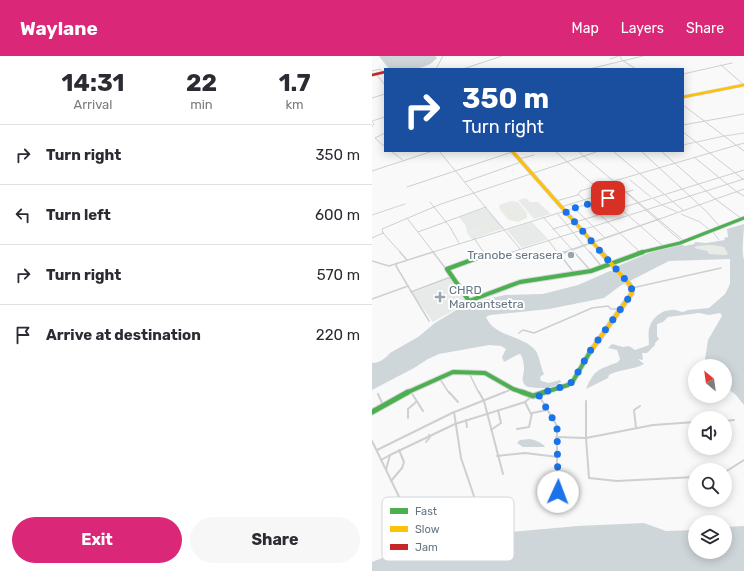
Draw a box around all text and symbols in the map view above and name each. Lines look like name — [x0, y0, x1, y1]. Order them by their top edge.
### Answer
text: Waylane — [20, 17, 98, 40]
text: Map — [572, 20, 599, 37]
text: Layers — [621, 20, 664, 37]
text: Share — [686, 20, 724, 37]
text: 14:31 — [62, 69, 124, 97]
text: 22 — [186, 69, 217, 97]
text: 1.7 — [279, 69, 310, 97]
text: 350 m — [462, 82, 549, 115]
icon: right — [396, 84, 448, 136]
text: Arrival — [73, 97, 112, 112]
text: min — [190, 97, 213, 112]
text: km — [285, 97, 304, 112]
text: Turn right — [462, 116, 544, 138]
icon: right — [12, 144, 34, 166]
text: Turn right — [46, 146, 121, 164]
text: 350 m — [316, 146, 360, 164]
pin — [591, 181, 625, 215]
icon: arrive — [597, 187, 619, 209]
icon: left — [12, 204, 34, 226]
text: Turn left — [46, 206, 111, 224]
text: 600 m — [315, 206, 360, 224]
place label: Tranobe serasera — [467, 248, 563, 262]
marker: Tranobe serasera — [566, 250, 576, 260]
icon: right — [12, 264, 34, 286]
text: Turn right — [46, 266, 121, 284]
text: 570 m — [317, 266, 360, 284]
place label: CHRD Maroantsetra — [449, 283, 524, 311]
marker: CHRD Maroantsetra — [434, 291, 446, 303]
icon: arrive — [12, 324, 34, 346]
text: Arrive at destination — [46, 326, 201, 344]
text: 220 m — [316, 326, 360, 344]
north arrow — [688, 359, 732, 403]
map controls — [688, 359, 732, 559]
button: sound — [688, 411, 732, 455]
button: search — [688, 463, 732, 507]
position arrow — [537, 471, 579, 513]
legend — [382, 497, 514, 561]
text: Fast — [415, 505, 438, 518]
button: layers — [688, 515, 732, 559]
button: Exit — [12, 517, 182, 563]
button: Share — [190, 517, 360, 563]
text: Slow — [415, 523, 440, 536]
text: Jam — [415, 541, 438, 554]

